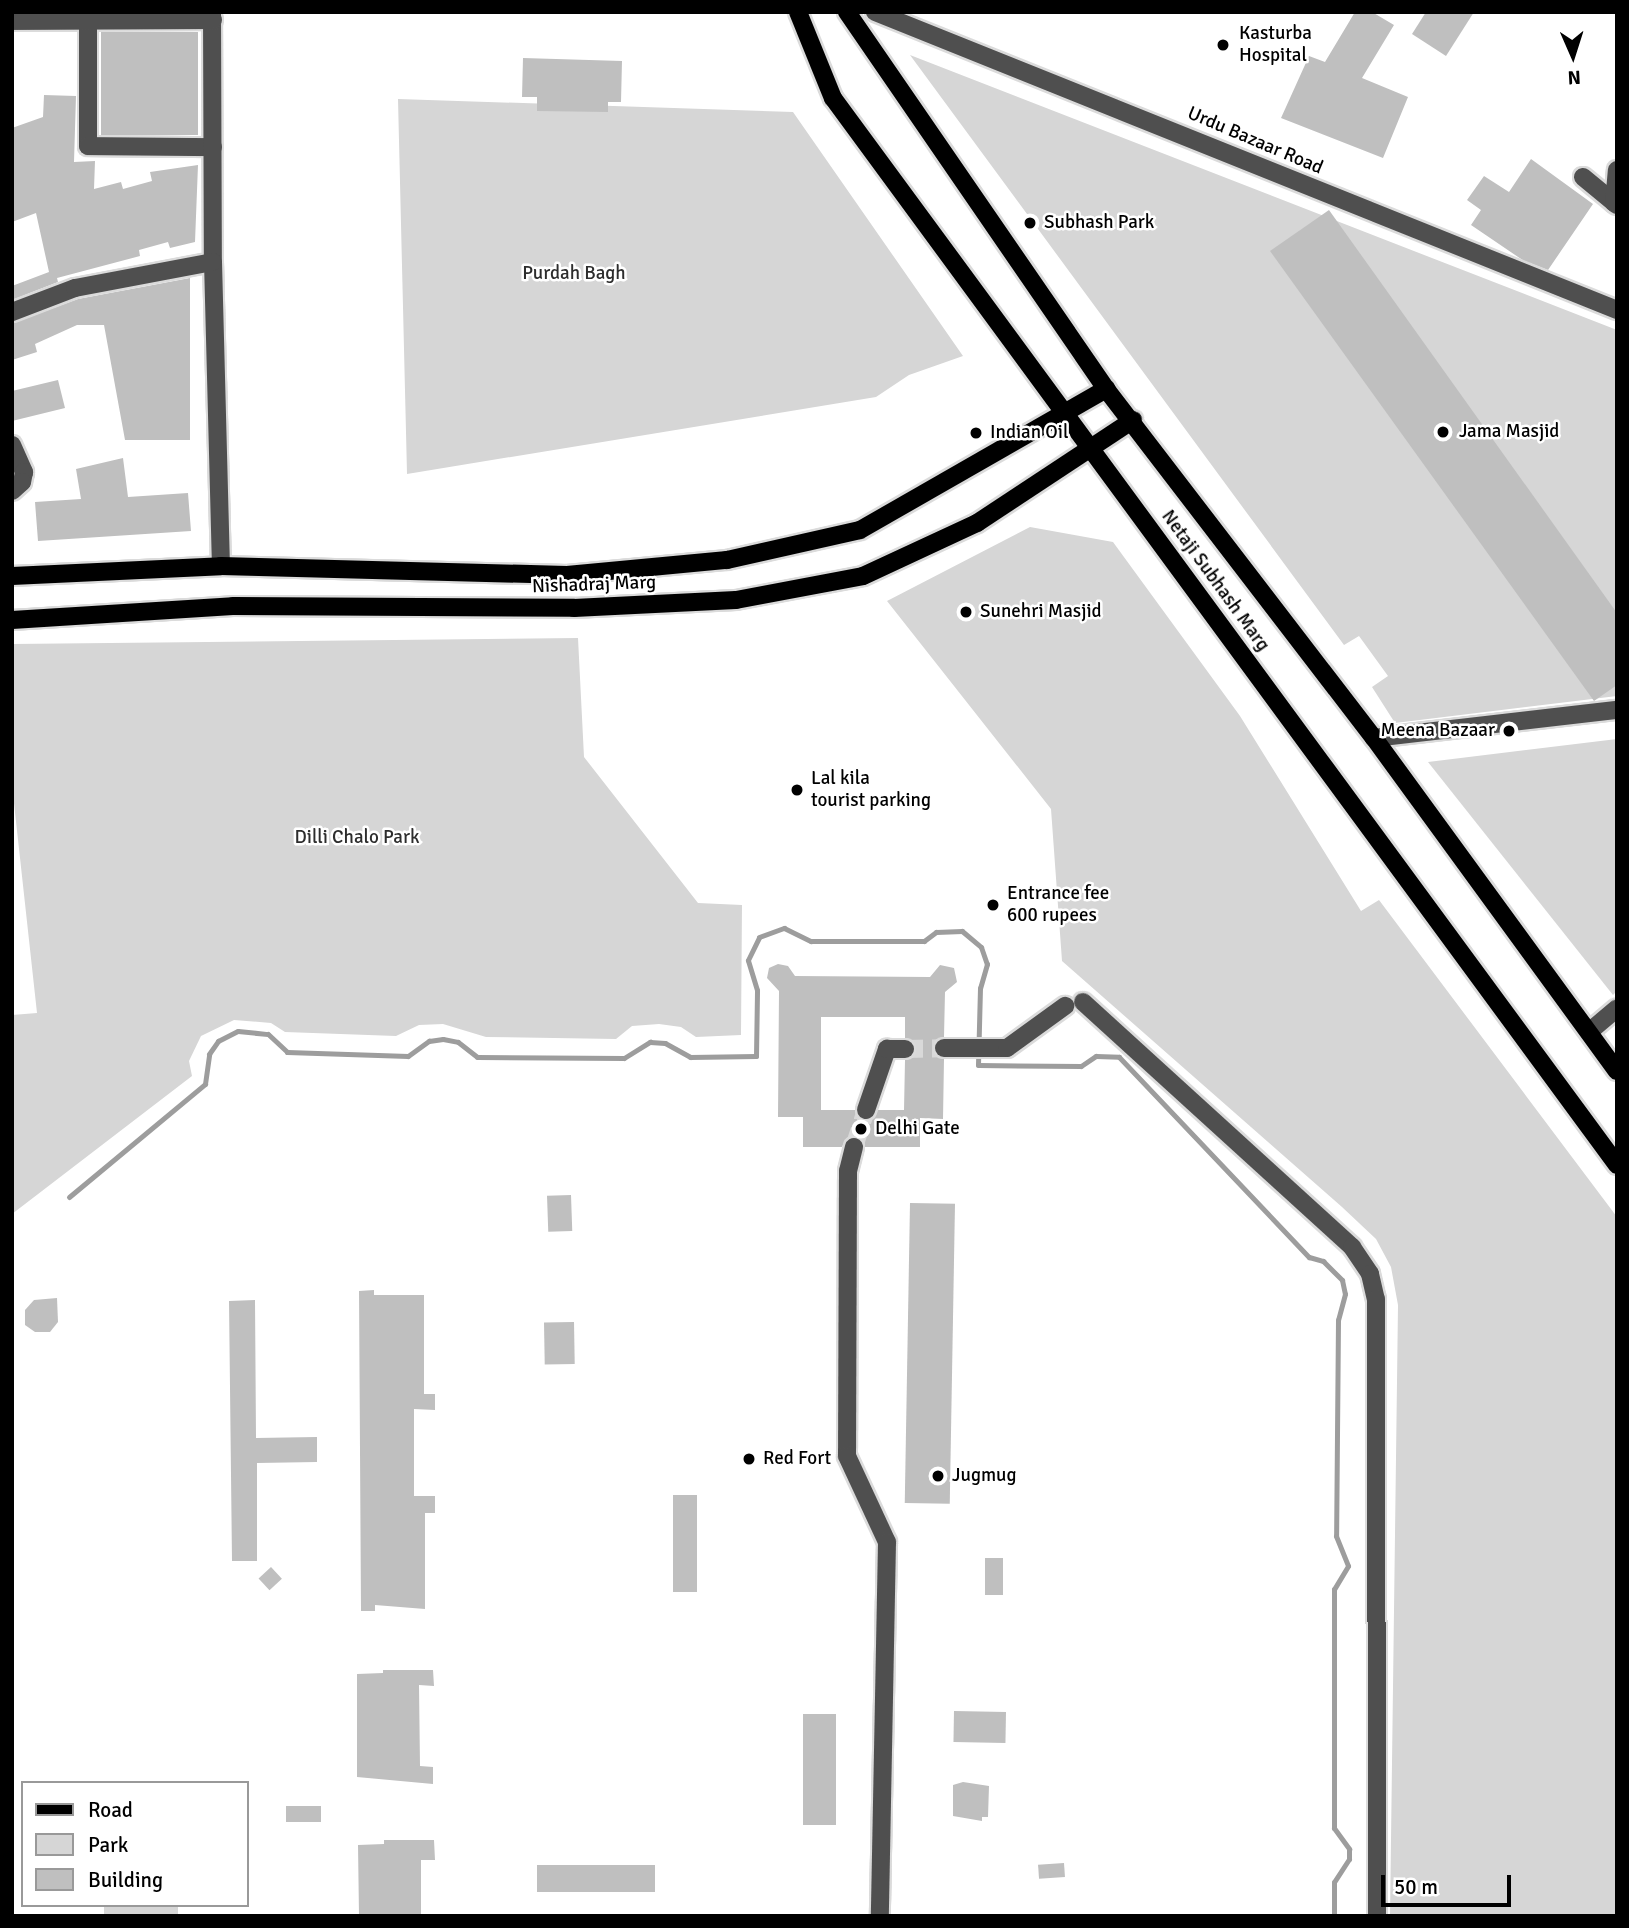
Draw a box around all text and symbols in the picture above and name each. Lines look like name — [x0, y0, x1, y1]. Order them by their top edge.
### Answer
north arrow — [1538, 21, 1608, 91]
place label: Kasturba Hospital — [1239, 23, 1312, 67]
marker: Kasturba Hospital — [1213, 35, 1233, 55]
text: N — [1567, 65, 1581, 89]
street label: Urdu Bazaar Road — [1184, 102, 1326, 180]
place label: Subhash Park — [1044, 212, 1154, 234]
marker: Subhash Park — [1022, 215, 1038, 231]
park label: Purdah Bagh — [522, 263, 626, 285]
place label: Jama Masjid — [1459, 421, 1559, 443]
place label: Indian Oil — [990, 422, 1069, 444]
marker: Jama Masjid — [1433, 422, 1453, 442]
marker: Indian Oil — [968, 425, 984, 441]
street label: Netaji Subhash Marg — [1156, 506, 1274, 656]
street label: Nishadraj Marg — [532, 571, 656, 599]
place label: Sunehri Masjid — [980, 601, 1102, 623]
marker: Sunehri Masjid — [958, 604, 974, 620]
place label: Meena Bazaar — [1381, 720, 1495, 742]
marker: Meena Bazaar — [1501, 723, 1517, 739]
place label: Lal kila tourist parking — [811, 768, 931, 812]
marker: Lal kila tourist parking — [789, 782, 805, 798]
park label: Dilli Chalo Park — [294, 827, 420, 849]
place label: Entrance fee 600 rupees — [1007, 883, 1109, 927]
marker: Entrance fee 600 rupees — [985, 897, 1001, 913]
place label: Delhi Gate — [875, 1118, 960, 1140]
marker: Delhi Gate — [853, 1121, 869, 1137]
place label: Red Fort — [763, 1448, 831, 1470]
marker: Red Fort — [741, 1451, 757, 1467]
place label: Jugmug — [952, 1465, 1017, 1487]
marker: Jugmug — [930, 1468, 946, 1484]
legend — [21, 1781, 248, 1907]
text: Road — [88, 1797, 133, 1823]
text: Park — [88, 1832, 128, 1858]
scale bar — [1384, 1862, 1514, 1906]
text: Building — [88, 1867, 163, 1893]
text: 50 m — [1394, 1874, 1438, 1900]

